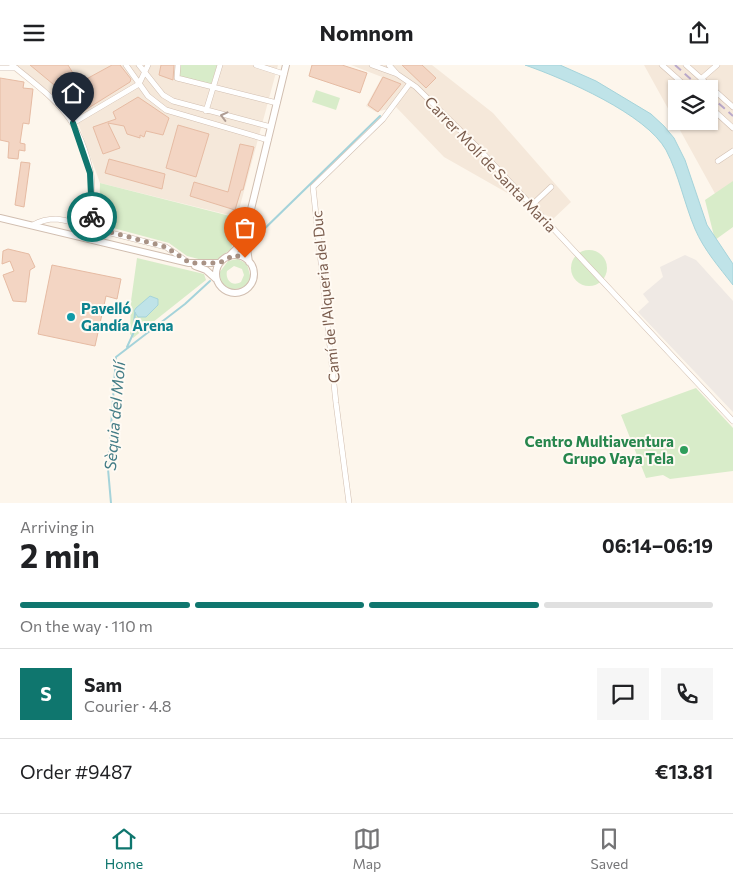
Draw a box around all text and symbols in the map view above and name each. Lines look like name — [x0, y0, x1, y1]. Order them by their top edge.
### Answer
icon: menu — [20, 19, 48, 47]
text: Nomnom — [320, 19, 413, 46]
icon: share — [685, 19, 713, 47]
pin — [52, 72, 94, 123]
icon: home — [59, 79, 87, 107]
map controls — [668, 80, 718, 130]
button: layers — [668, 80, 718, 130]
street label: Carrer Molí de Santa Maria — [421, 92, 561, 236]
one-way arrow — [219, 111, 228, 122]
courier — [67, 192, 117, 242]
icon: bike — [78, 203, 106, 231]
pin — [224, 207, 266, 258]
street label: Camí de l'Alqueria del Duc — [307, 210, 343, 384]
icon: bag — [231, 214, 259, 242]
place label: Pavelló Gandía Arena — [81, 299, 174, 334]
marker: Pavelló Gandía Arena — [65, 311, 77, 323]
water label: Sèquia del Molí — [100, 358, 128, 471]
place label: Centro Multiaventura Grupo Vaya Tela — [525, 432, 674, 467]
marker: Centro Multiaventura Grupo Vaya Tela — [678, 444, 690, 456]
text: Arriving in — [20, 517, 94, 536]
text: 06:14–06:19 — [602, 534, 713, 557]
text: 2 min — [20, 535, 100, 575]
text: On the way · 110 m — [20, 616, 153, 635]
button: chat — [597, 668, 649, 720]
button: phone — [661, 668, 713, 720]
text: Sam — [84, 673, 122, 696]
text: S — [40, 682, 52, 705]
text: Courier · 4.8 — [84, 696, 171, 715]
text: Order #9487 — [20, 760, 132, 783]
text: €13.81 — [655, 760, 713, 783]
tab: Home — [105, 825, 143, 872]
tab: Map — [352, 825, 381, 872]
tab: Saved — [591, 825, 628, 872]

